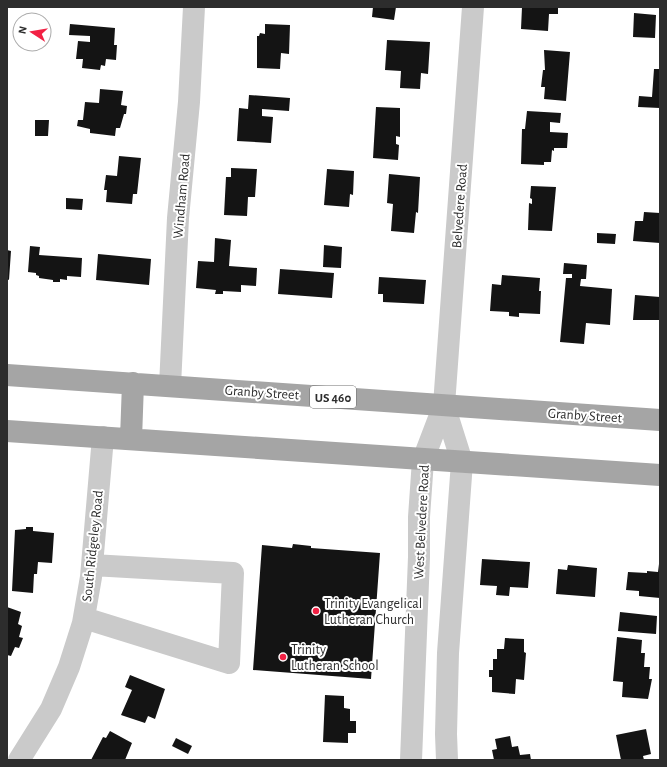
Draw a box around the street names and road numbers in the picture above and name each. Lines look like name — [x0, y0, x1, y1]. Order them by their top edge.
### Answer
street label: Windham Road — [171, 153, 193, 239]
street label: Belvedere Road — [450, 164, 470, 249]
street label: Granby Street — [224, 383, 300, 403]
road number: US 460 — [310, 386, 356, 408]
street label: Granby Street — [547, 406, 623, 426]
street label: West Belvedere Road — [412, 464, 432, 580]
street label: South Ridgeley Road — [80, 490, 106, 603]

